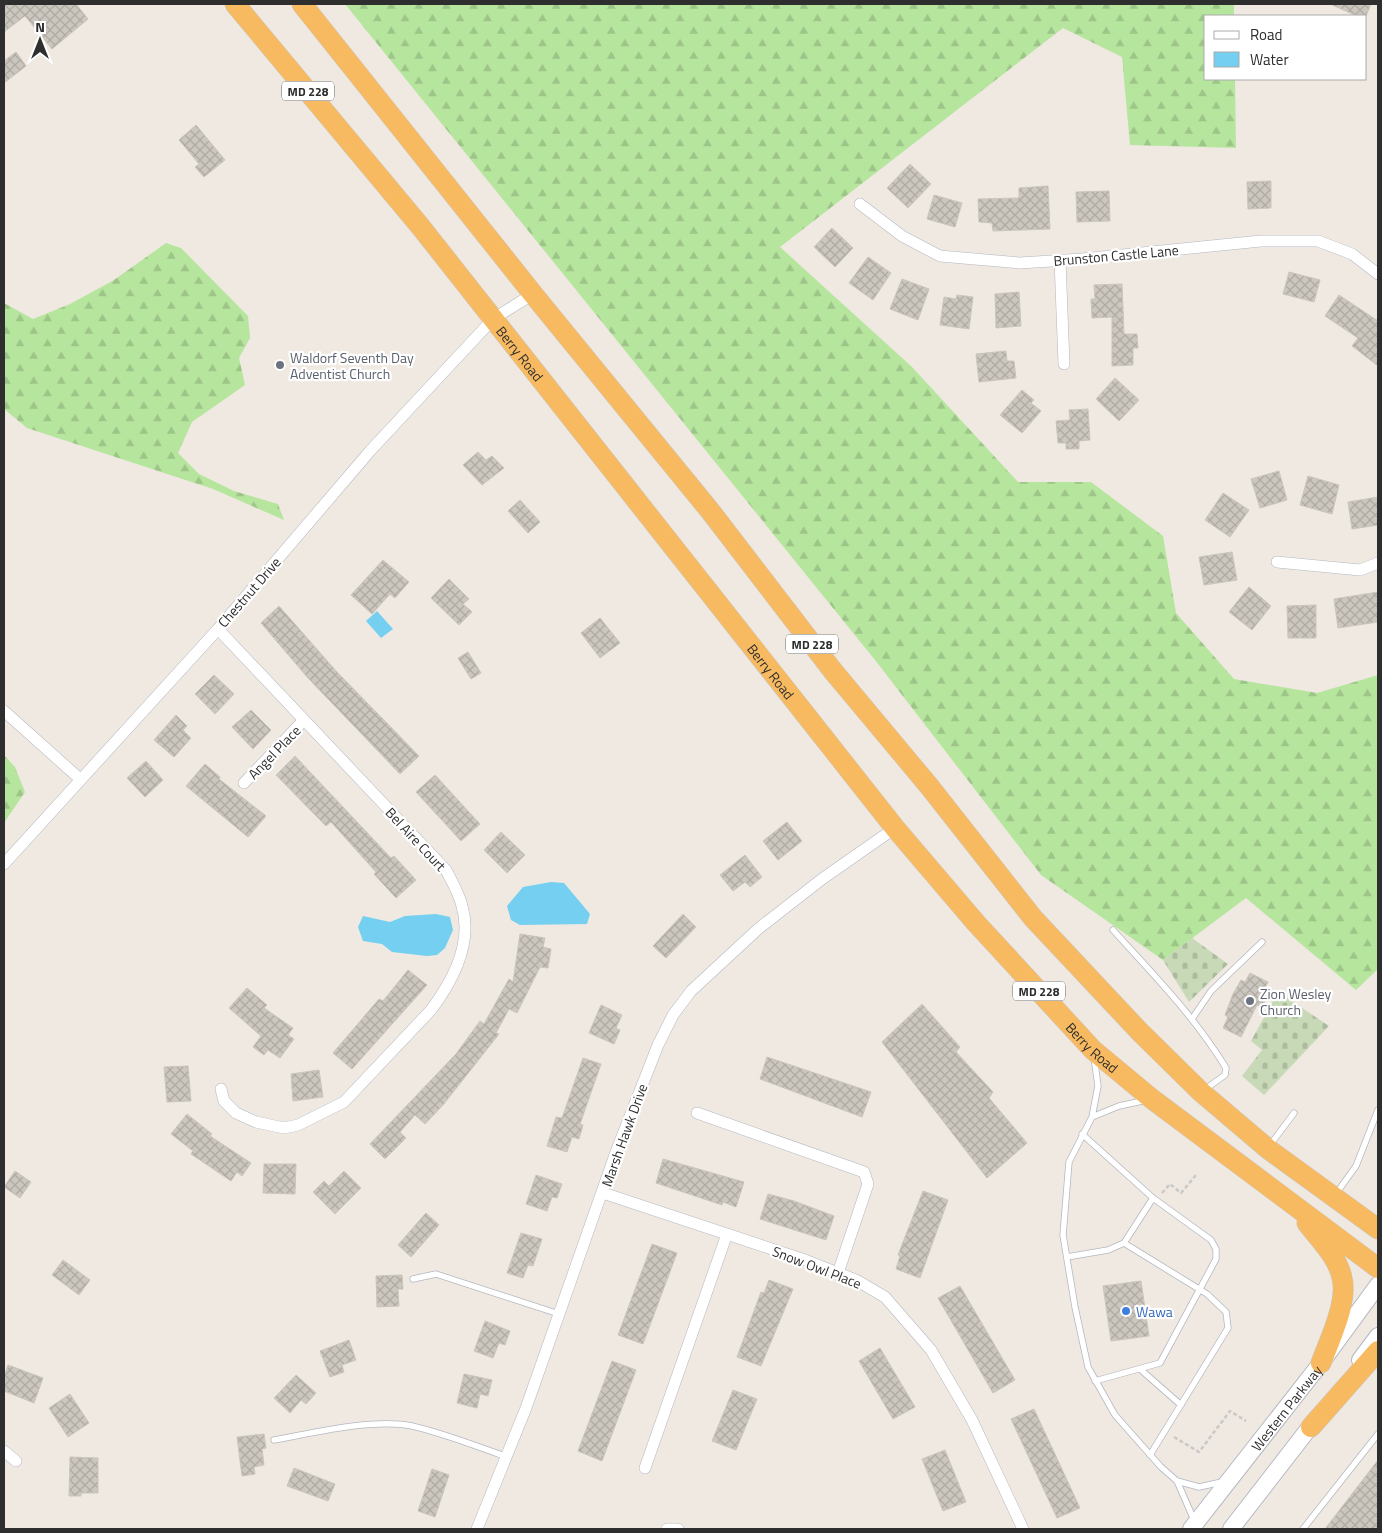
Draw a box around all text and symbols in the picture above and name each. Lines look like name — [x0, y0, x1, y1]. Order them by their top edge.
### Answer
north arrow — [15, 15, 65, 65]
legend — [1204, 15, 1367, 80]
text: N — [35, 16, 45, 37]
text: Road — [1250, 23, 1282, 46]
text: Water — [1250, 48, 1289, 71]
road number: MD 228 — [282, 82, 334, 100]
street label: Brunston Castle Lane — [1053, 239, 1179, 271]
street label: Berry Road — [492, 321, 549, 385]
place label: Waldorf Seventh Day Adventist Church — [290, 347, 414, 384]
marker: Waldorf Seventh Day Adventist Church — [274, 359, 286, 371]
street label: Chestnut Drive — [212, 552, 286, 632]
road number: MD 228 — [786, 634, 838, 654]
street label: Berry Road — [743, 639, 800, 703]
street label: Angel Place — [243, 720, 305, 784]
street label: Bel Aire Court — [381, 802, 451, 876]
road number: MD 228 — [1013, 981, 1065, 1000]
place label: Zion Wesley Church — [1260, 983, 1331, 1020]
marker: Zion Wesley Church — [1244, 995, 1256, 1007]
street label: Berry Road — [1061, 1017, 1123, 1078]
street label: Marsh Hawk Drive — [596, 1081, 652, 1189]
street label: Snow Owl Place — [769, 1240, 865, 1294]
place label: Wawa — [1136, 1301, 1173, 1322]
marker: Wawa — [1120, 1305, 1132, 1317]
street label: Western Parkway — [1246, 1360, 1327, 1455]

